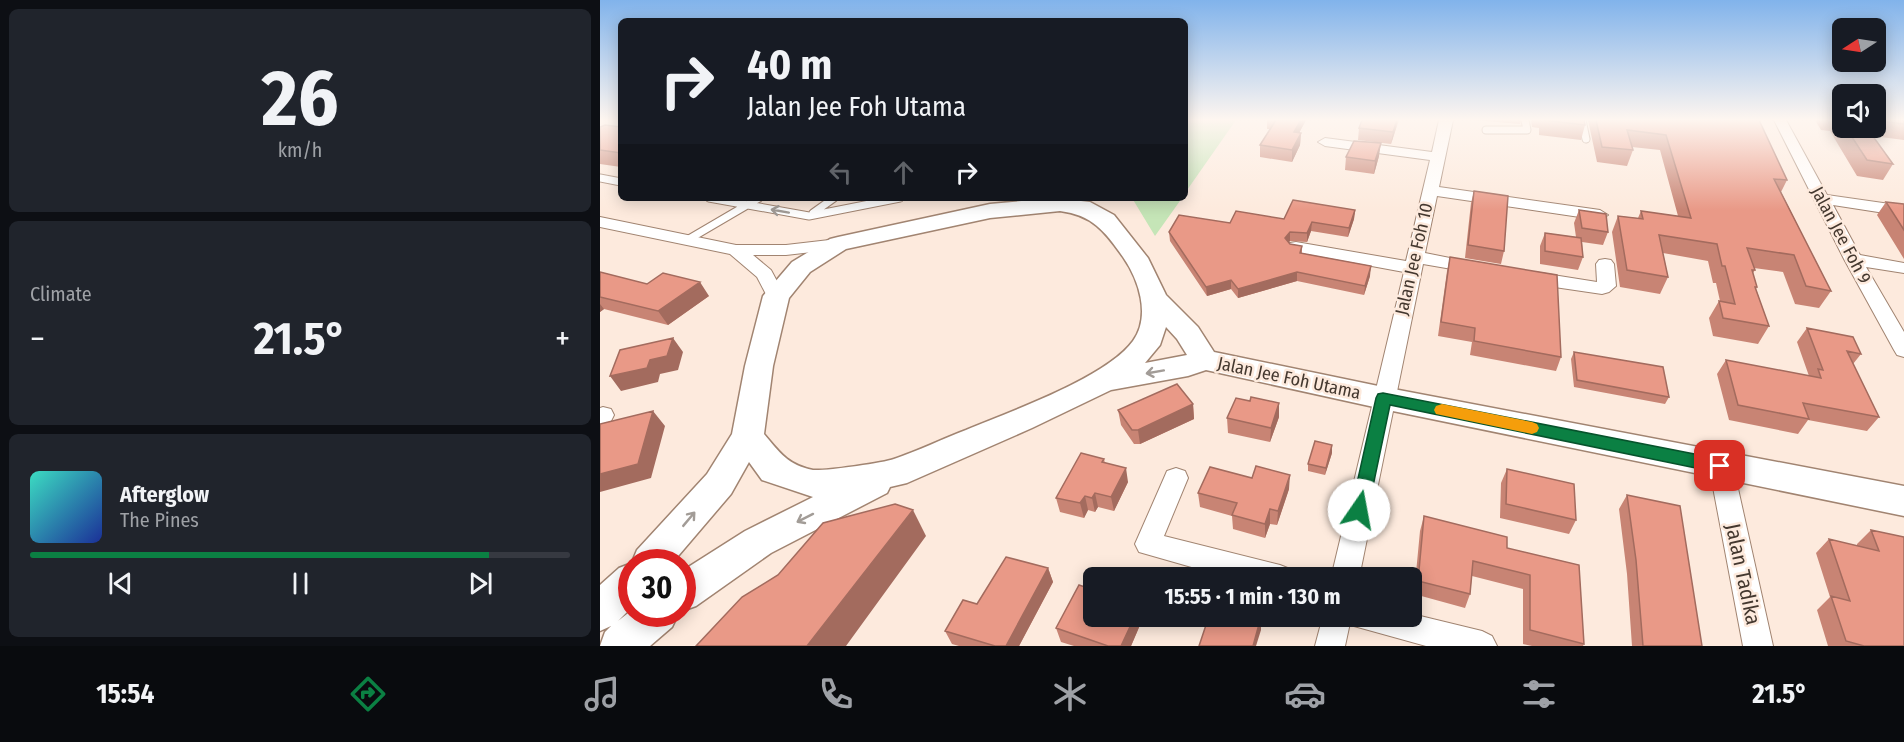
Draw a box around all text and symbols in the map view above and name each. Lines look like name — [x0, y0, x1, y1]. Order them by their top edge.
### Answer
north arrow — [1832, 18, 1886, 72]
map controls — [1832, 18, 1886, 138]
text: 40 m — [747, 40, 832, 90]
icon: right — [648, 42, 726, 120]
text: 26 — [262, 52, 338, 146]
button: sound — [1832, 84, 1886, 138]
text: Jalan Jee Foh Utama — [747, 91, 966, 123]
text: km/h — [278, 138, 322, 162]
icon: left — [824, 156, 857, 189]
icon: ahead — [887, 156, 920, 189]
icon: right — [950, 156, 983, 189]
street label: Jalan Jee Foh 9 — [1806, 183, 1876, 287]
street label: Jalan Jee Foh 10 — [1390, 201, 1438, 317]
one-way arrow — [771, 205, 791, 216]
text: Climate — [30, 282, 92, 306]
text: 21.5° — [254, 312, 346, 366]
text: − — [30, 319, 45, 359]
text: + — [555, 319, 570, 359]
street label: Jalan Jee Foh Utama — [1215, 352, 1363, 404]
one-way arrow — [1146, 367, 1166, 378]
pin — [1694, 440, 1745, 491]
icon: arrive — [1703, 449, 1736, 482]
position arrow — [1327, 478, 1391, 542]
text: Afterglow — [120, 481, 209, 508]
text: The Pines — [120, 508, 199, 532]
one-way arrow — [682, 512, 696, 527]
one-way arrow — [796, 513, 814, 525]
street label: Jalan Tadika — [1720, 521, 1766, 627]
speed limit sign: 30 — [618, 549, 696, 627]
icon: previous — [104, 567, 137, 600]
icon: pause — [284, 567, 317, 600]
icon: next — [464, 567, 497, 600]
text: 15:55 · 1 min · 130 m — [1164, 583, 1341, 610]
icon: directions — [347, 673, 389, 715]
icon: music — [581, 673, 623, 715]
icon: phone — [815, 673, 857, 715]
icon: climate — [1049, 673, 1091, 715]
icon: car — [1284, 673, 1326, 715]
icon: filters — [1518, 673, 1560, 715]
text: 15:54 — [96, 678, 154, 710]
text: 21.5° — [1752, 678, 1808, 710]

